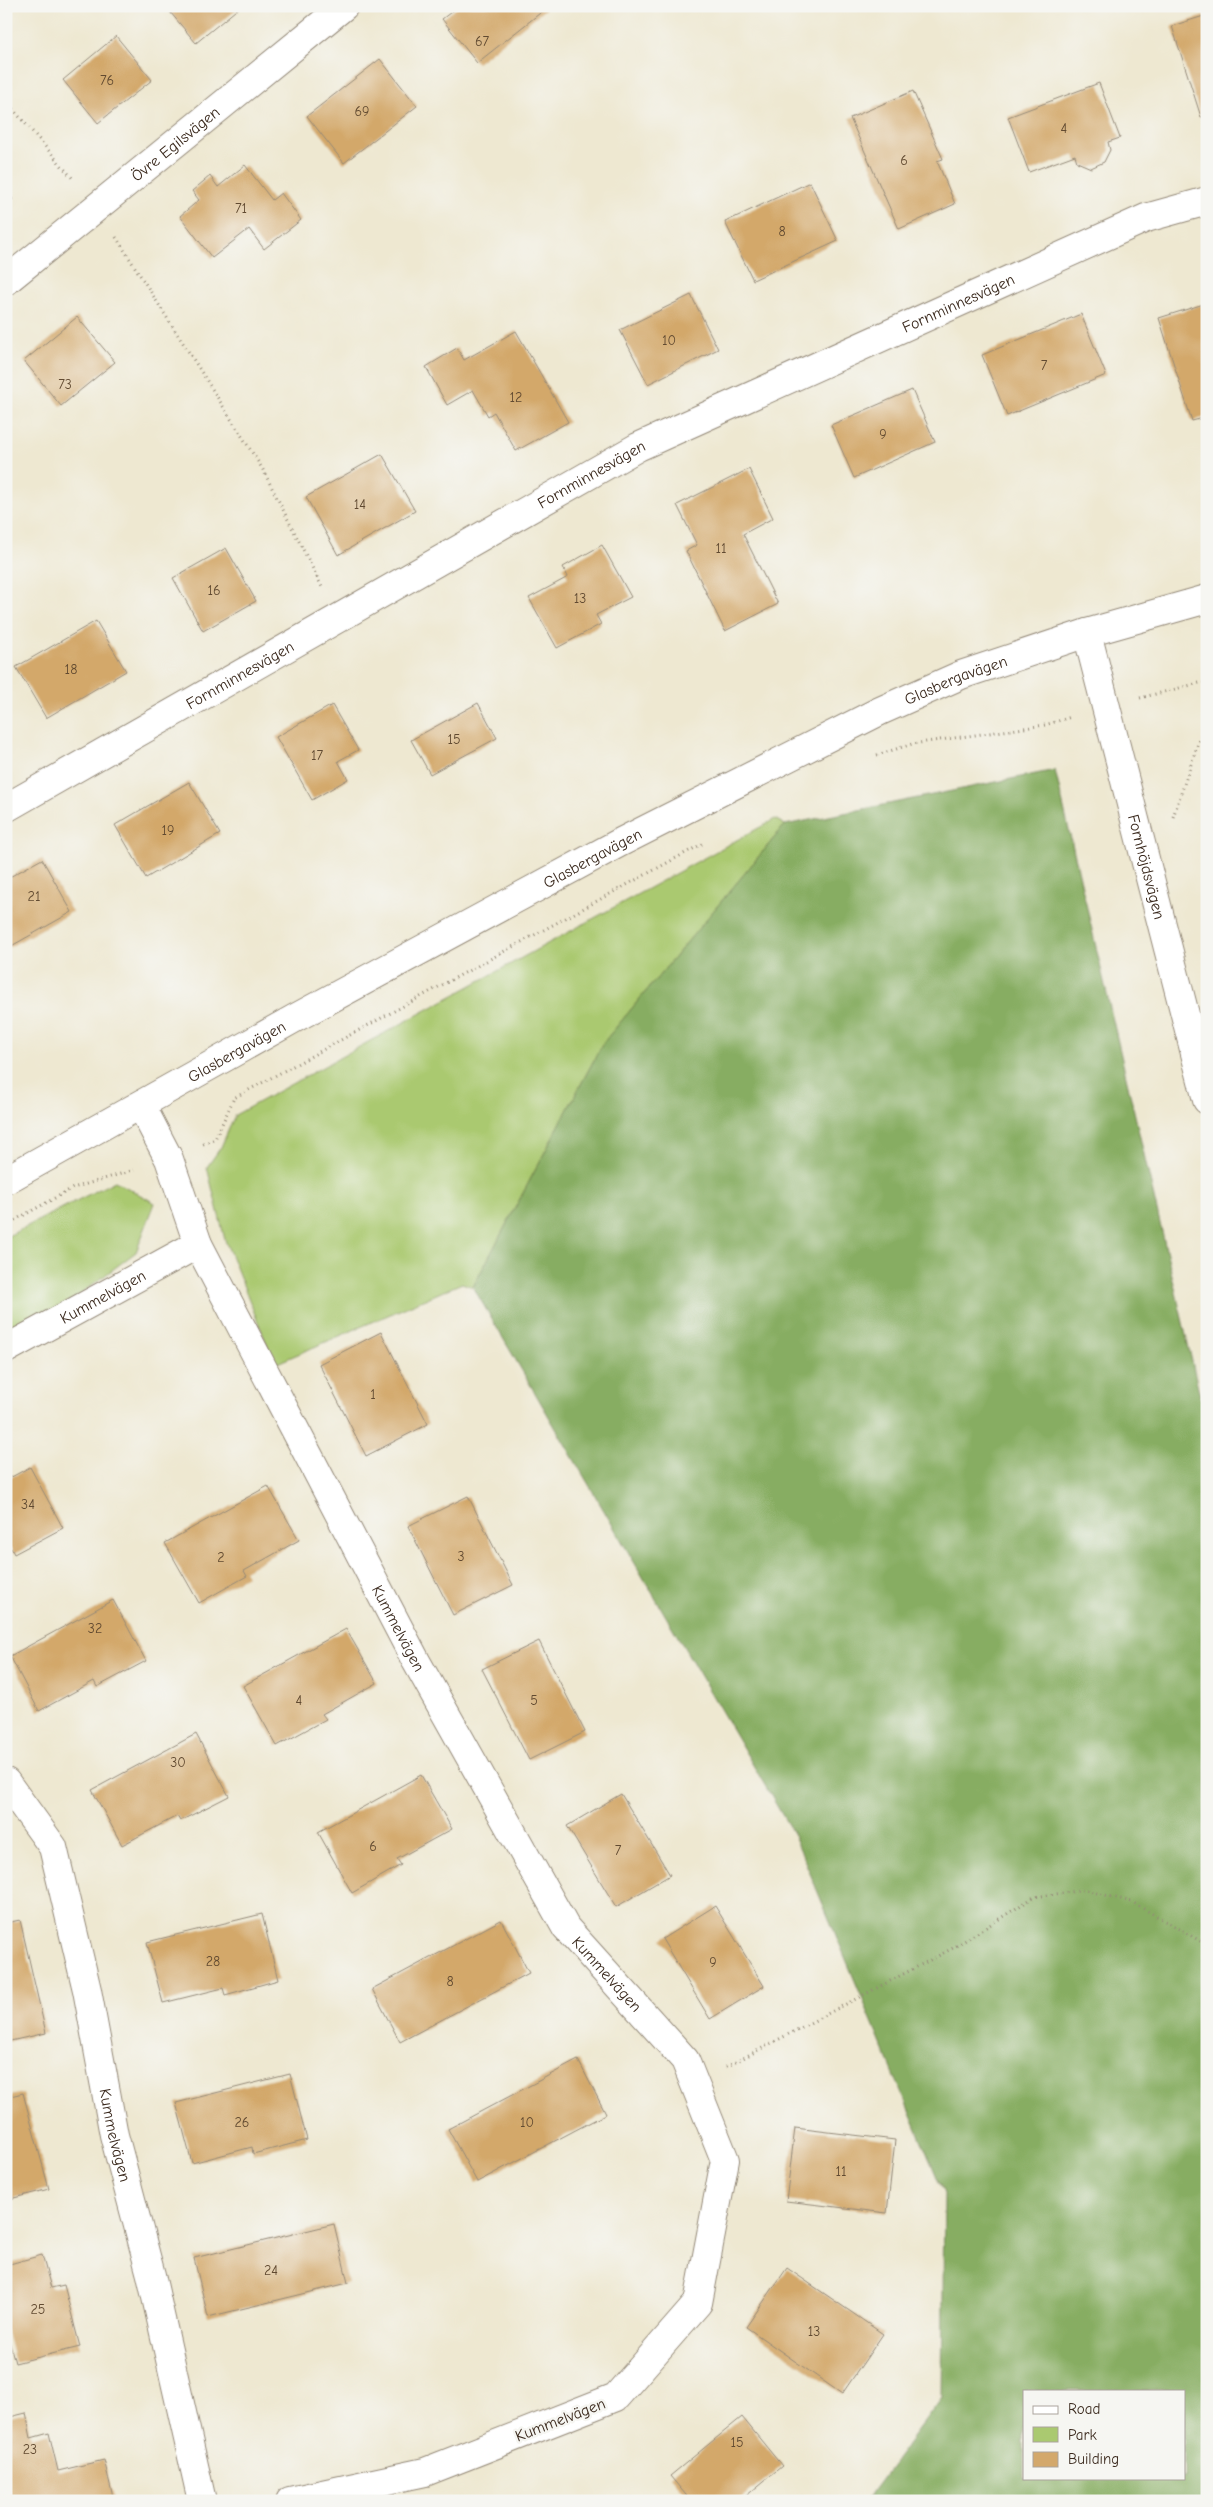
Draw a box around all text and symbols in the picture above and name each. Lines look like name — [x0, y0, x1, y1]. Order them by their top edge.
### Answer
house number: 67 — [475, 33, 489, 50]
house number: 76 — [100, 72, 114, 89]
street label: Övre Egilsvägen — [128, 103, 223, 185]
house number: 69 — [354, 103, 370, 120]
house number: 4 — [1061, 120, 1068, 137]
house number: 6 — [900, 152, 908, 169]
house number: 71 — [235, 200, 247, 217]
house number: 8 — [778, 223, 786, 240]
street label: Fornminnesvägen — [900, 270, 1018, 337]
house number: 10 — [662, 332, 676, 349]
house number: 7 — [1041, 357, 1048, 374]
house number: 73 — [58, 376, 72, 393]
house number: 12 — [510, 389, 522, 406]
house number: 9 — [879, 426, 887, 443]
street label: Fornminnesvägen — [535, 437, 648, 512]
house number: 14 — [354, 496, 366, 513]
house number: 11 — [715, 540, 727, 557]
house number: 16 — [207, 582, 221, 599]
house number: 13 — [574, 590, 586, 607]
street label: Fornminnesvägen — [183, 638, 297, 713]
street label: Glasbergavägen — [902, 652, 1010, 709]
house number: 18 — [65, 661, 77, 678]
house number: 15 — [447, 731, 461, 748]
house number: 17 — [311, 747, 323, 764]
street label: Fornhöjdsvägen — [1124, 812, 1168, 921]
house number: 19 — [162, 822, 174, 839]
street label: Glasbergavägen — [540, 825, 645, 892]
house number: 21 — [28, 888, 40, 905]
street label: Glasbergavägen — [185, 1017, 289, 1086]
street label: Kummelvägen — [57, 1266, 149, 1328]
house number: 1 — [370, 1386, 376, 1403]
house number: 34 — [21, 1496, 35, 1513]
house number: 3 — [457, 1548, 465, 1565]
house number: 2 — [217, 1549, 225, 1566]
street label: Kummelvägen — [368, 1582, 428, 1675]
house number: 32 — [88, 1620, 102, 1637]
house number: 4 — [296, 1692, 303, 1709]
house number: 5 — [530, 1692, 538, 1709]
house number: 30 — [170, 1754, 186, 1771]
house number: 6 — [369, 1838, 377, 1855]
house number: 7 — [615, 1842, 622, 1859]
street label: Kummelvägen — [568, 1933, 645, 2016]
house number: 28 — [206, 1953, 220, 1970]
house number: 9 — [709, 1954, 717, 1971]
house number: 8 — [446, 1973, 454, 1990]
street label: Kummelvägen — [96, 2087, 134, 2184]
house number: 26 — [235, 2114, 249, 2131]
house number: 10 — [520, 2114, 534, 2131]
house number: 11 — [835, 2163, 847, 2180]
house number: 24 — [264, 2262, 278, 2279]
house number: 25 — [31, 2301, 45, 2318]
house number: 13 — [808, 2323, 820, 2340]
legend — [1023, 2390, 1186, 2480]
street label: Kummelvägen — [513, 2394, 608, 2445]
text: Road — [1068, 2400, 1100, 2418]
text: Park — [1068, 2426, 1097, 2444]
house number: 15 — [730, 2434, 744, 2451]
house number: 23 — [23, 2441, 37, 2458]
text: Building — [1068, 2450, 1119, 2468]

